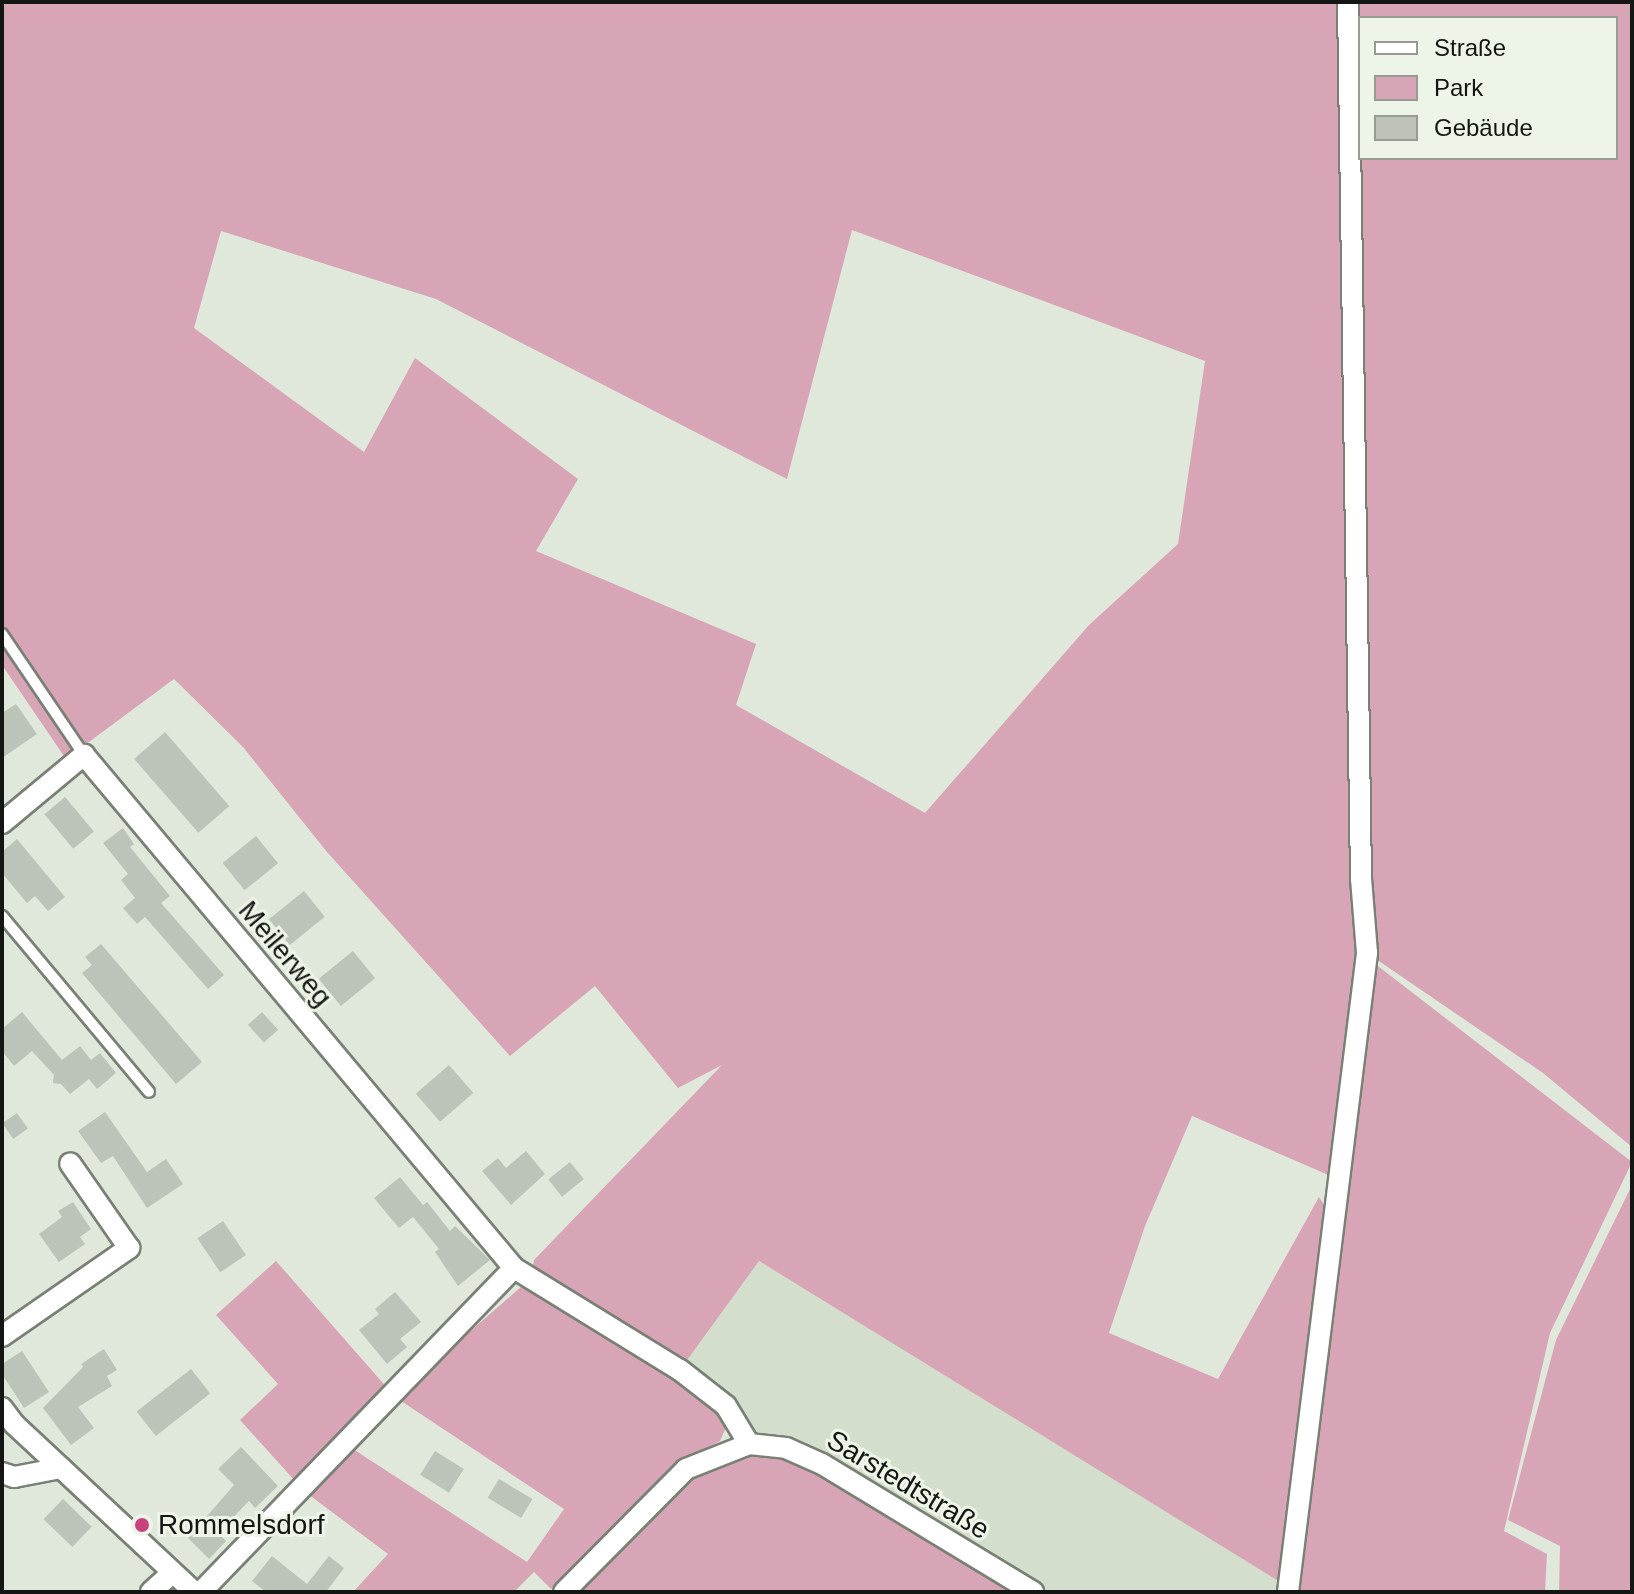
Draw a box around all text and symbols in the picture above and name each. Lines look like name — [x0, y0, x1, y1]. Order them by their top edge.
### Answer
legend — [1358, 16, 1618, 160]
text: Straße — [1434, 34, 1506, 61]
text: Park — [1434, 74, 1483, 101]
text: Gebäude — [1434, 114, 1533, 141]
street label: Meilerweg — [231, 894, 339, 1014]
street label: Sarstedtstraße — [821, 1423, 995, 1547]
place label: Rommelsdorf — [158, 1508, 324, 1542]
marker: Rommelsdorf — [133, 1516, 151, 1534]

